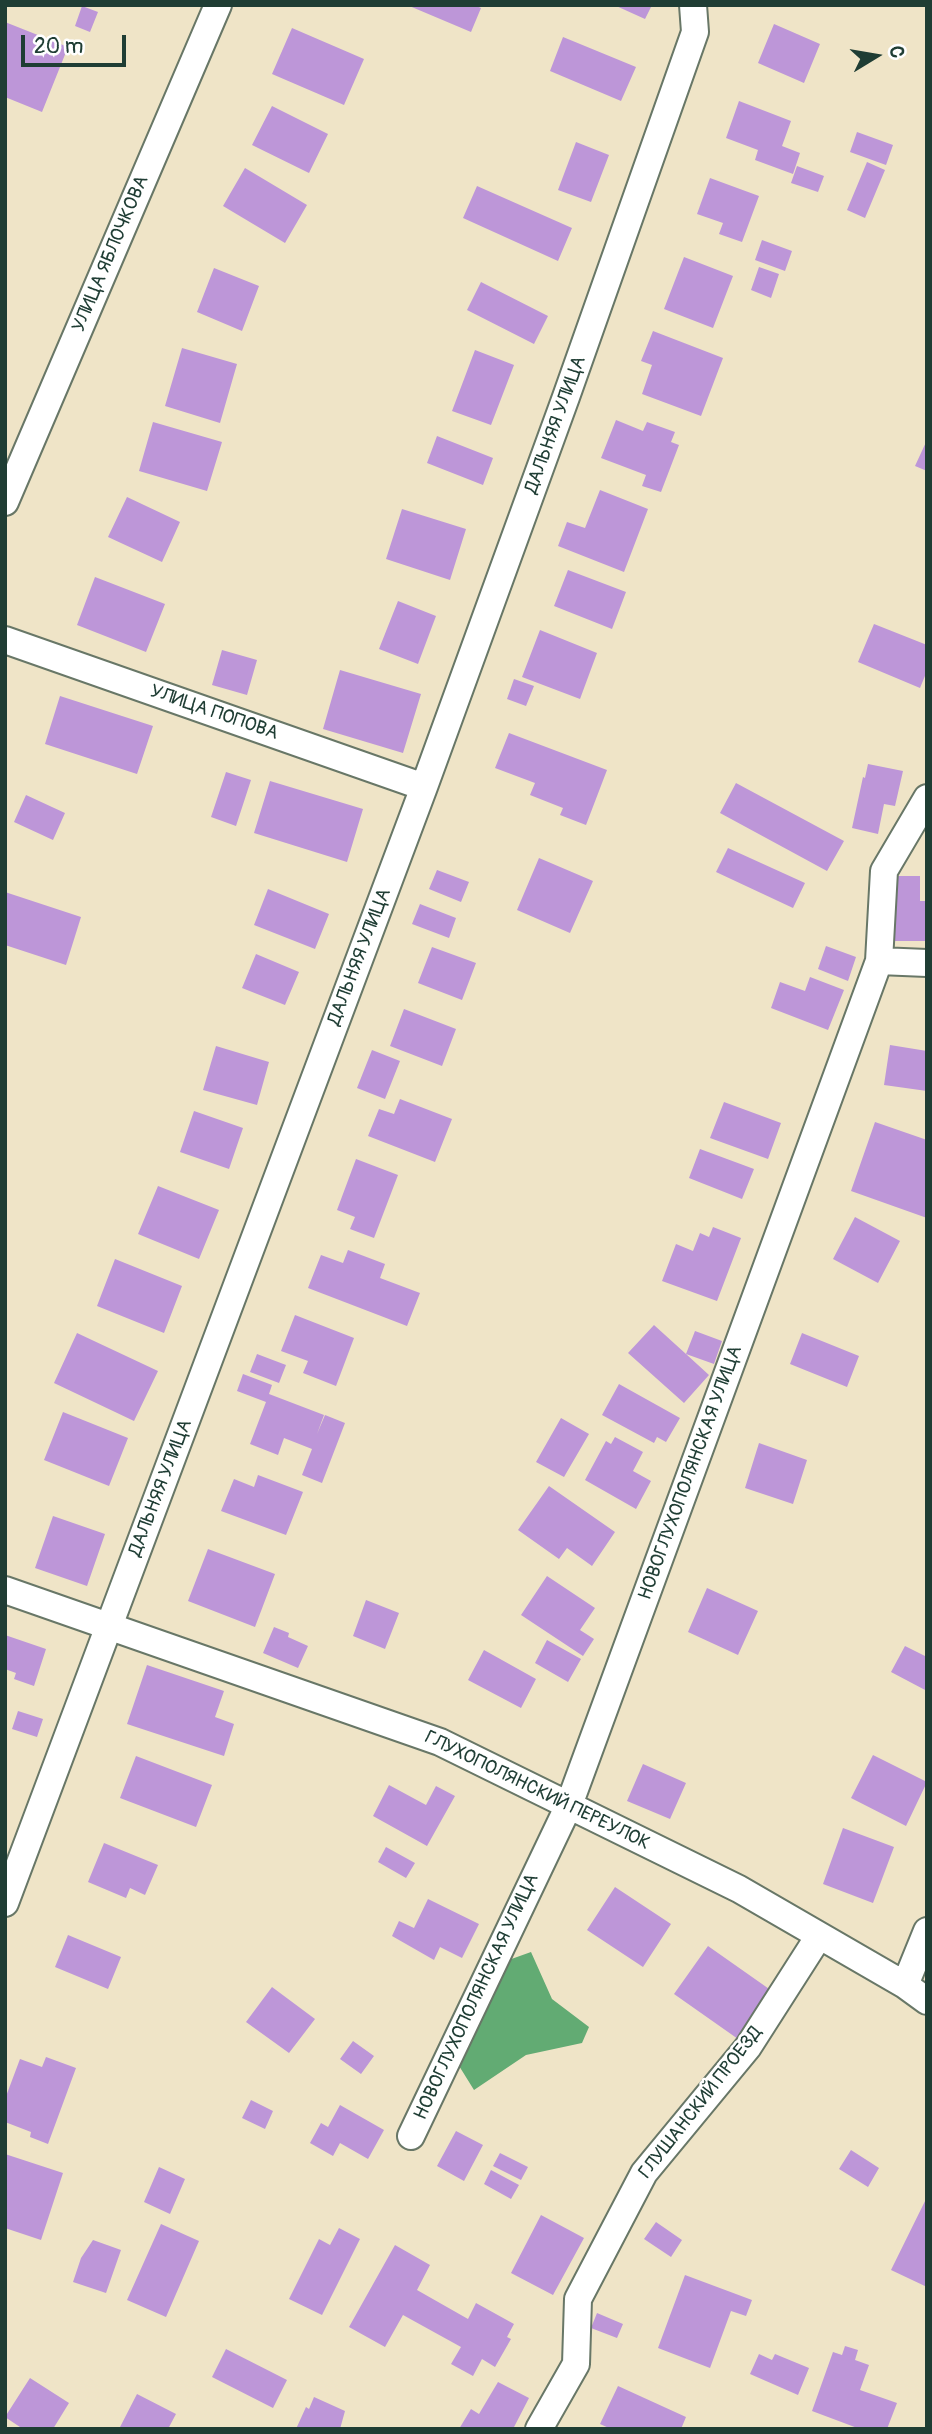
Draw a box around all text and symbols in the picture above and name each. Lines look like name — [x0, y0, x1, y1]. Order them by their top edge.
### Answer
scale bar — [24, 21, 130, 65]
north arrow — [841, 21, 911, 91]
text: 20 m — [34, 33, 83, 60]
text: С — [884, 44, 910, 60]
street label: УЛИЦА ЯБЛОЧКОВА — [68, 172, 154, 336]
street label: ДАЛЬНЯЯ УЛИЦА — [521, 353, 591, 497]
street label: УЛИЦА ПОПОВА — [147, 680, 281, 746]
street label: ДАЛЬНЯЯ УЛИЦА — [323, 885, 397, 1029]
street label: НОВОГЛУХОПОЛЯНСКАЯ УЛИЦА — [634, 1343, 748, 1603]
street label: ДАЛЬНЯЯ УЛИЦА — [124, 1416, 198, 1560]
street label: ГЛУХОПОЛЯНСКИЙ ПЕРЕУЛОК — [421, 1726, 653, 1856]
street label: НОВОГЛУХОПОЛЯНСКАЯ УЛИЦА — [410, 1870, 544, 2124]
street label: ГЛУШАНСКИЙ ПРОЕЗД — [634, 2022, 768, 2184]

